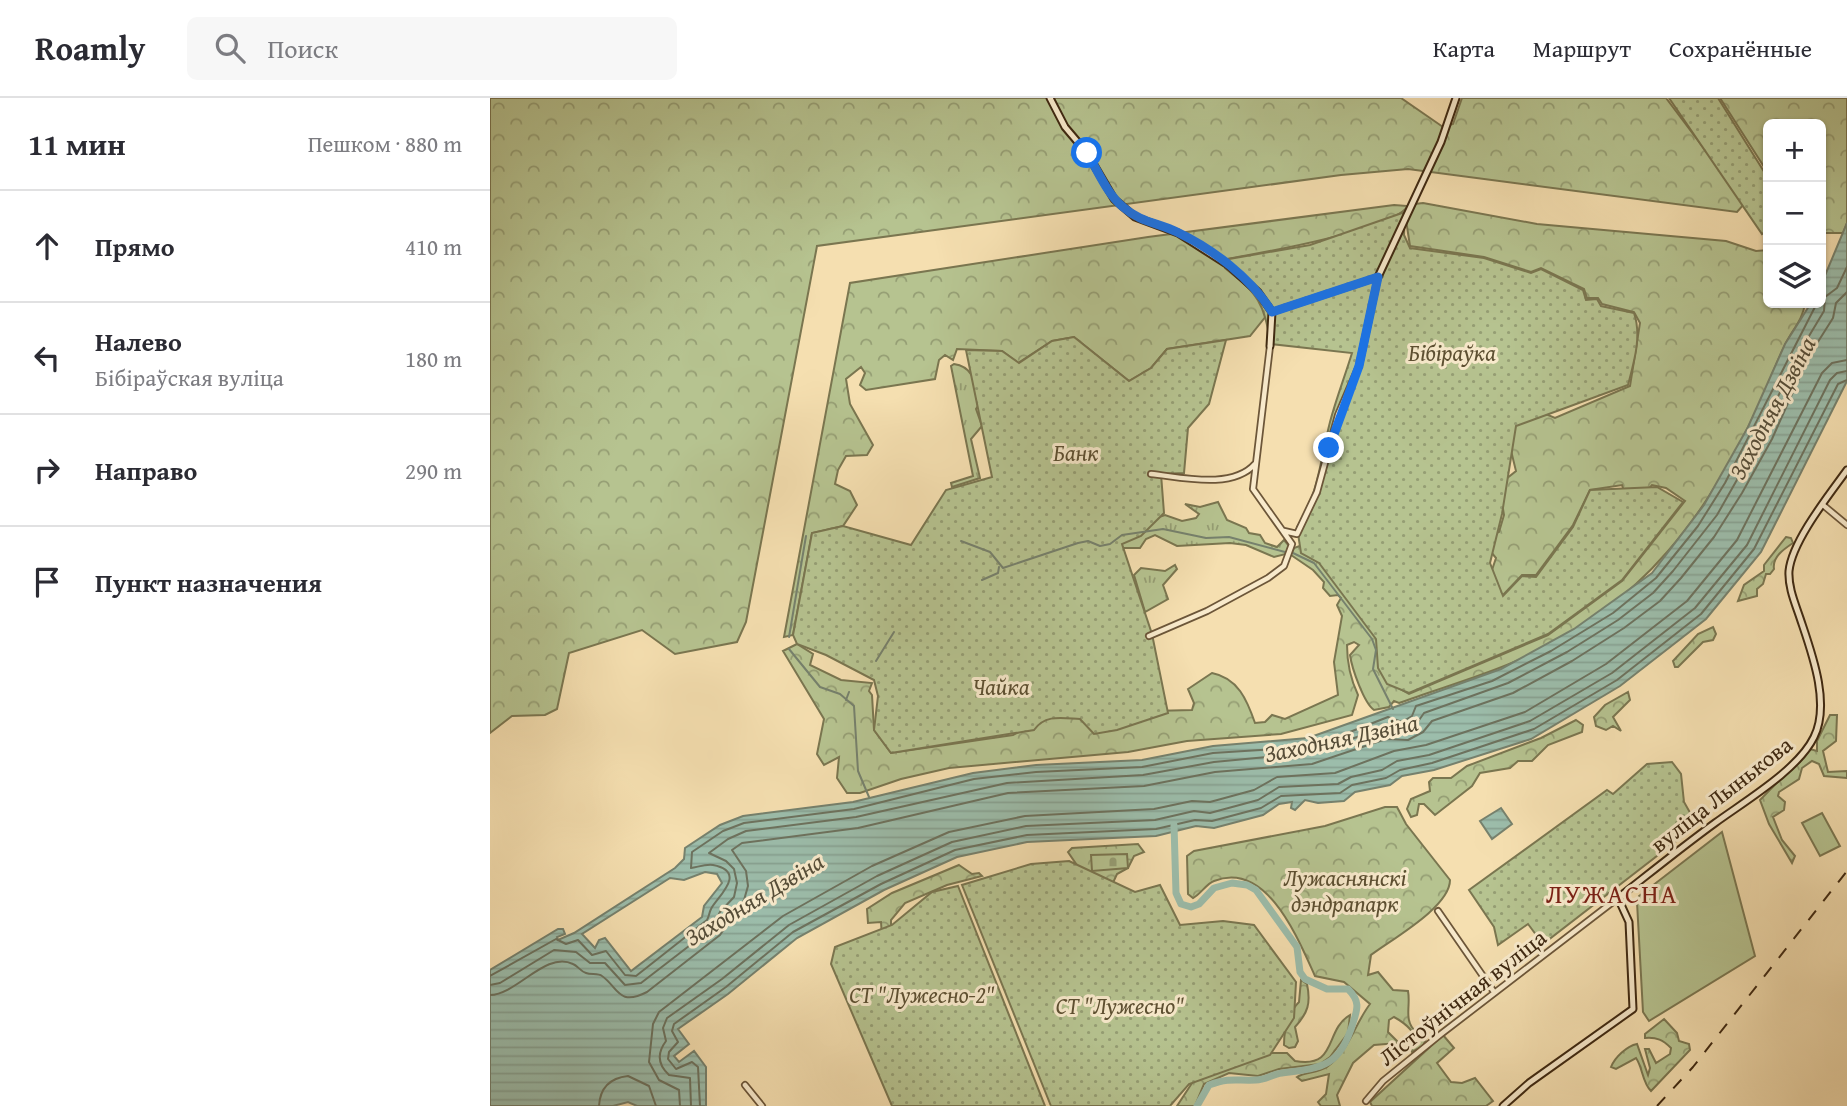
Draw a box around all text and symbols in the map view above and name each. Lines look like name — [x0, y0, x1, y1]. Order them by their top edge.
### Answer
search box — [187, 17, 677, 80]
text: Roamly — [35, 24, 145, 72]
icon: search — [211, 29, 249, 67]
text: Поиск — [267, 29, 338, 68]
text: Карта — [1433, 31, 1495, 66]
text: Маршрут — [1533, 31, 1631, 66]
text: Сохранённые — [1669, 31, 1812, 66]
map controls — [1763, 119, 1826, 308]
button: + — [1763, 119, 1826, 182]
text: 11 мин — [28, 122, 126, 166]
text: Пешком · 880 m — [308, 127, 462, 160]
route start — [1071, 137, 1102, 168]
button: − — [1763, 182, 1826, 245]
icon: ahead — [28, 227, 66, 265]
text: Прямо — [95, 227, 175, 266]
text: 410 m — [405, 230, 462, 263]
button: layers — [1763, 245, 1826, 308]
text: Налево — [95, 322, 182, 361]
water label: Заходняя Дзвіна — [1720, 331, 1824, 485]
park label: Бібіраўка — [1408, 336, 1496, 369]
icon: left — [28, 339, 66, 377]
text: 180 m — [405, 342, 462, 375]
text: Бібіраўская вуліца — [95, 361, 284, 394]
route end — [1313, 432, 1344, 463]
park label: Банк — [1053, 436, 1099, 469]
icon: right — [28, 451, 66, 489]
text: Направо — [95, 451, 197, 490]
text: 290 m — [405, 454, 462, 487]
icon: arrive — [28, 563, 66, 601]
text: Пункт назначения — [95, 563, 322, 602]
park label: Чайка — [972, 670, 1030, 703]
water label: Заходняя Дзвіна — [1261, 705, 1421, 771]
street label: вуліца Лынькова — [1643, 728, 1799, 860]
water label: Заходняя Дзвіна — [678, 844, 830, 954]
park label: Лужаснянскі дэндрапарк — [1283, 861, 1407, 920]
district label: ЛУЖАСНА — [1546, 874, 1678, 913]
street label: Лістоўнічная вуліца — [1371, 921, 1553, 1073]
park label: СТ "Лужесно-2" — [849, 978, 995, 1011]
park label: СТ "Лужесно" — [1056, 989, 1184, 1022]

